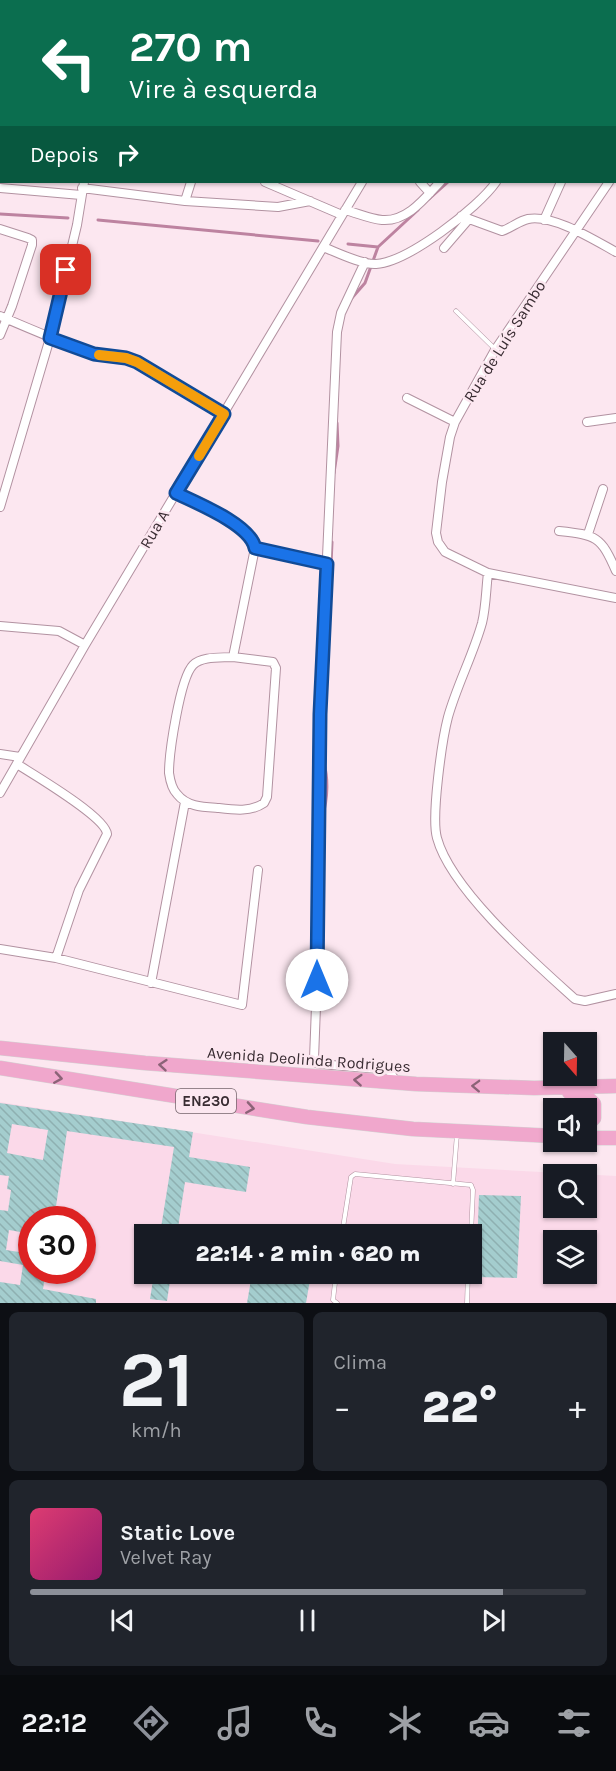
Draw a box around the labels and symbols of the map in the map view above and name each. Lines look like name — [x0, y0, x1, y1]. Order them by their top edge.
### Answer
pin — [40, 244, 91, 295]
street label: Rua de Luís Sambo — [459, 277, 549, 405]
street label: Rua A — [136, 507, 173, 552]
position arrow — [285, 948, 349, 1012]
north arrow — [543, 1032, 597, 1086]
street label: Avenida Deolinda Rodrigues — [207, 1043, 411, 1076]
one-way arrow — [159, 1059, 168, 1072]
one-way arrow — [53, 1071, 62, 1083]
one-way arrow — [353, 1074, 362, 1087]
one-way arrow — [472, 1079, 481, 1092]
road number: EN230 — [176, 1089, 236, 1113]
one-way arrow — [246, 1102, 255, 1114]
speed limit sign: 30 — [18, 1206, 96, 1284]

